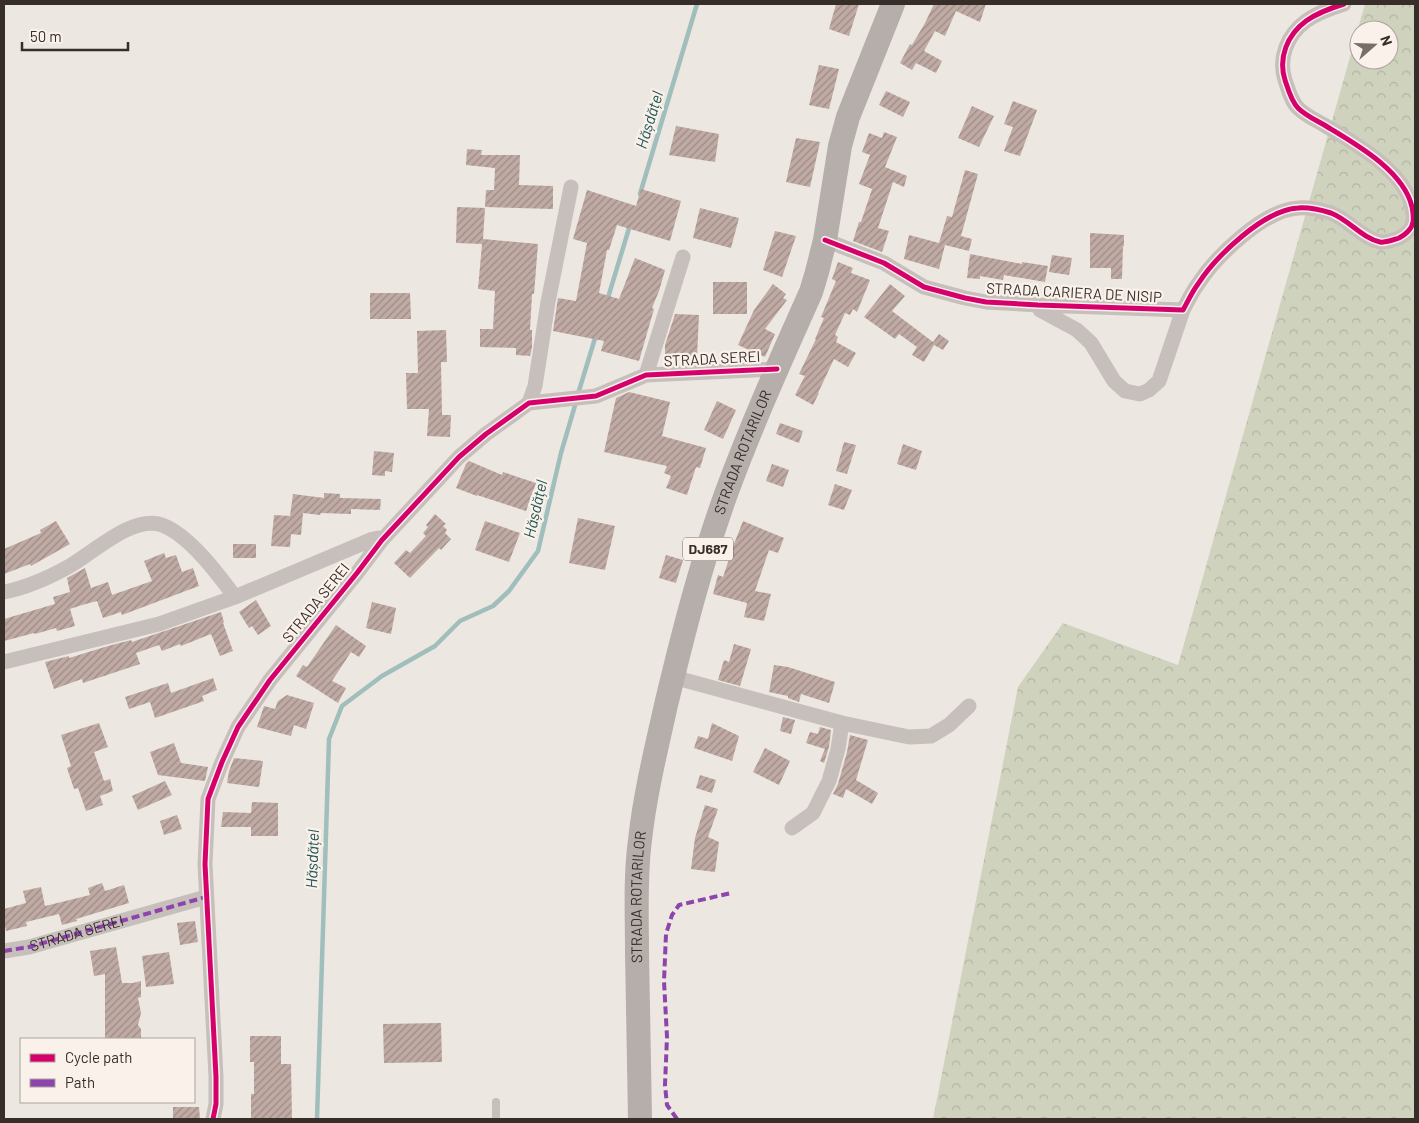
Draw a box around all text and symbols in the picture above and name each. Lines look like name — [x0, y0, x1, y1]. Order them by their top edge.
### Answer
scale bar — [22, 20, 129, 52]
north arrow — [1349, 20, 1399, 70]
text: 50 m — [30, 27, 62, 45]
text: N — [1377, 33, 1396, 48]
water label: Hășdățel — [631, 88, 666, 151]
street label: STRADA CARIERA DE NISIP — [986, 278, 1162, 306]
street label: STRADA SEREI — [663, 346, 761, 370]
street label: STRADA ROTARILOR — [709, 387, 775, 517]
water label: Hășdățel — [519, 477, 551, 540]
road number: DJ687 — [683, 538, 733, 560]
street label: STRADA SEREI — [278, 559, 353, 646]
water label: Hășdățel — [301, 829, 322, 889]
street label: STRADA ROTARILOR — [627, 830, 649, 963]
street label: STRADA SEREI — [27, 911, 126, 954]
legend — [20, 1038, 195, 1103]
text: Cycle path — [65, 1048, 132, 1066]
text: Path — [65, 1073, 95, 1091]

